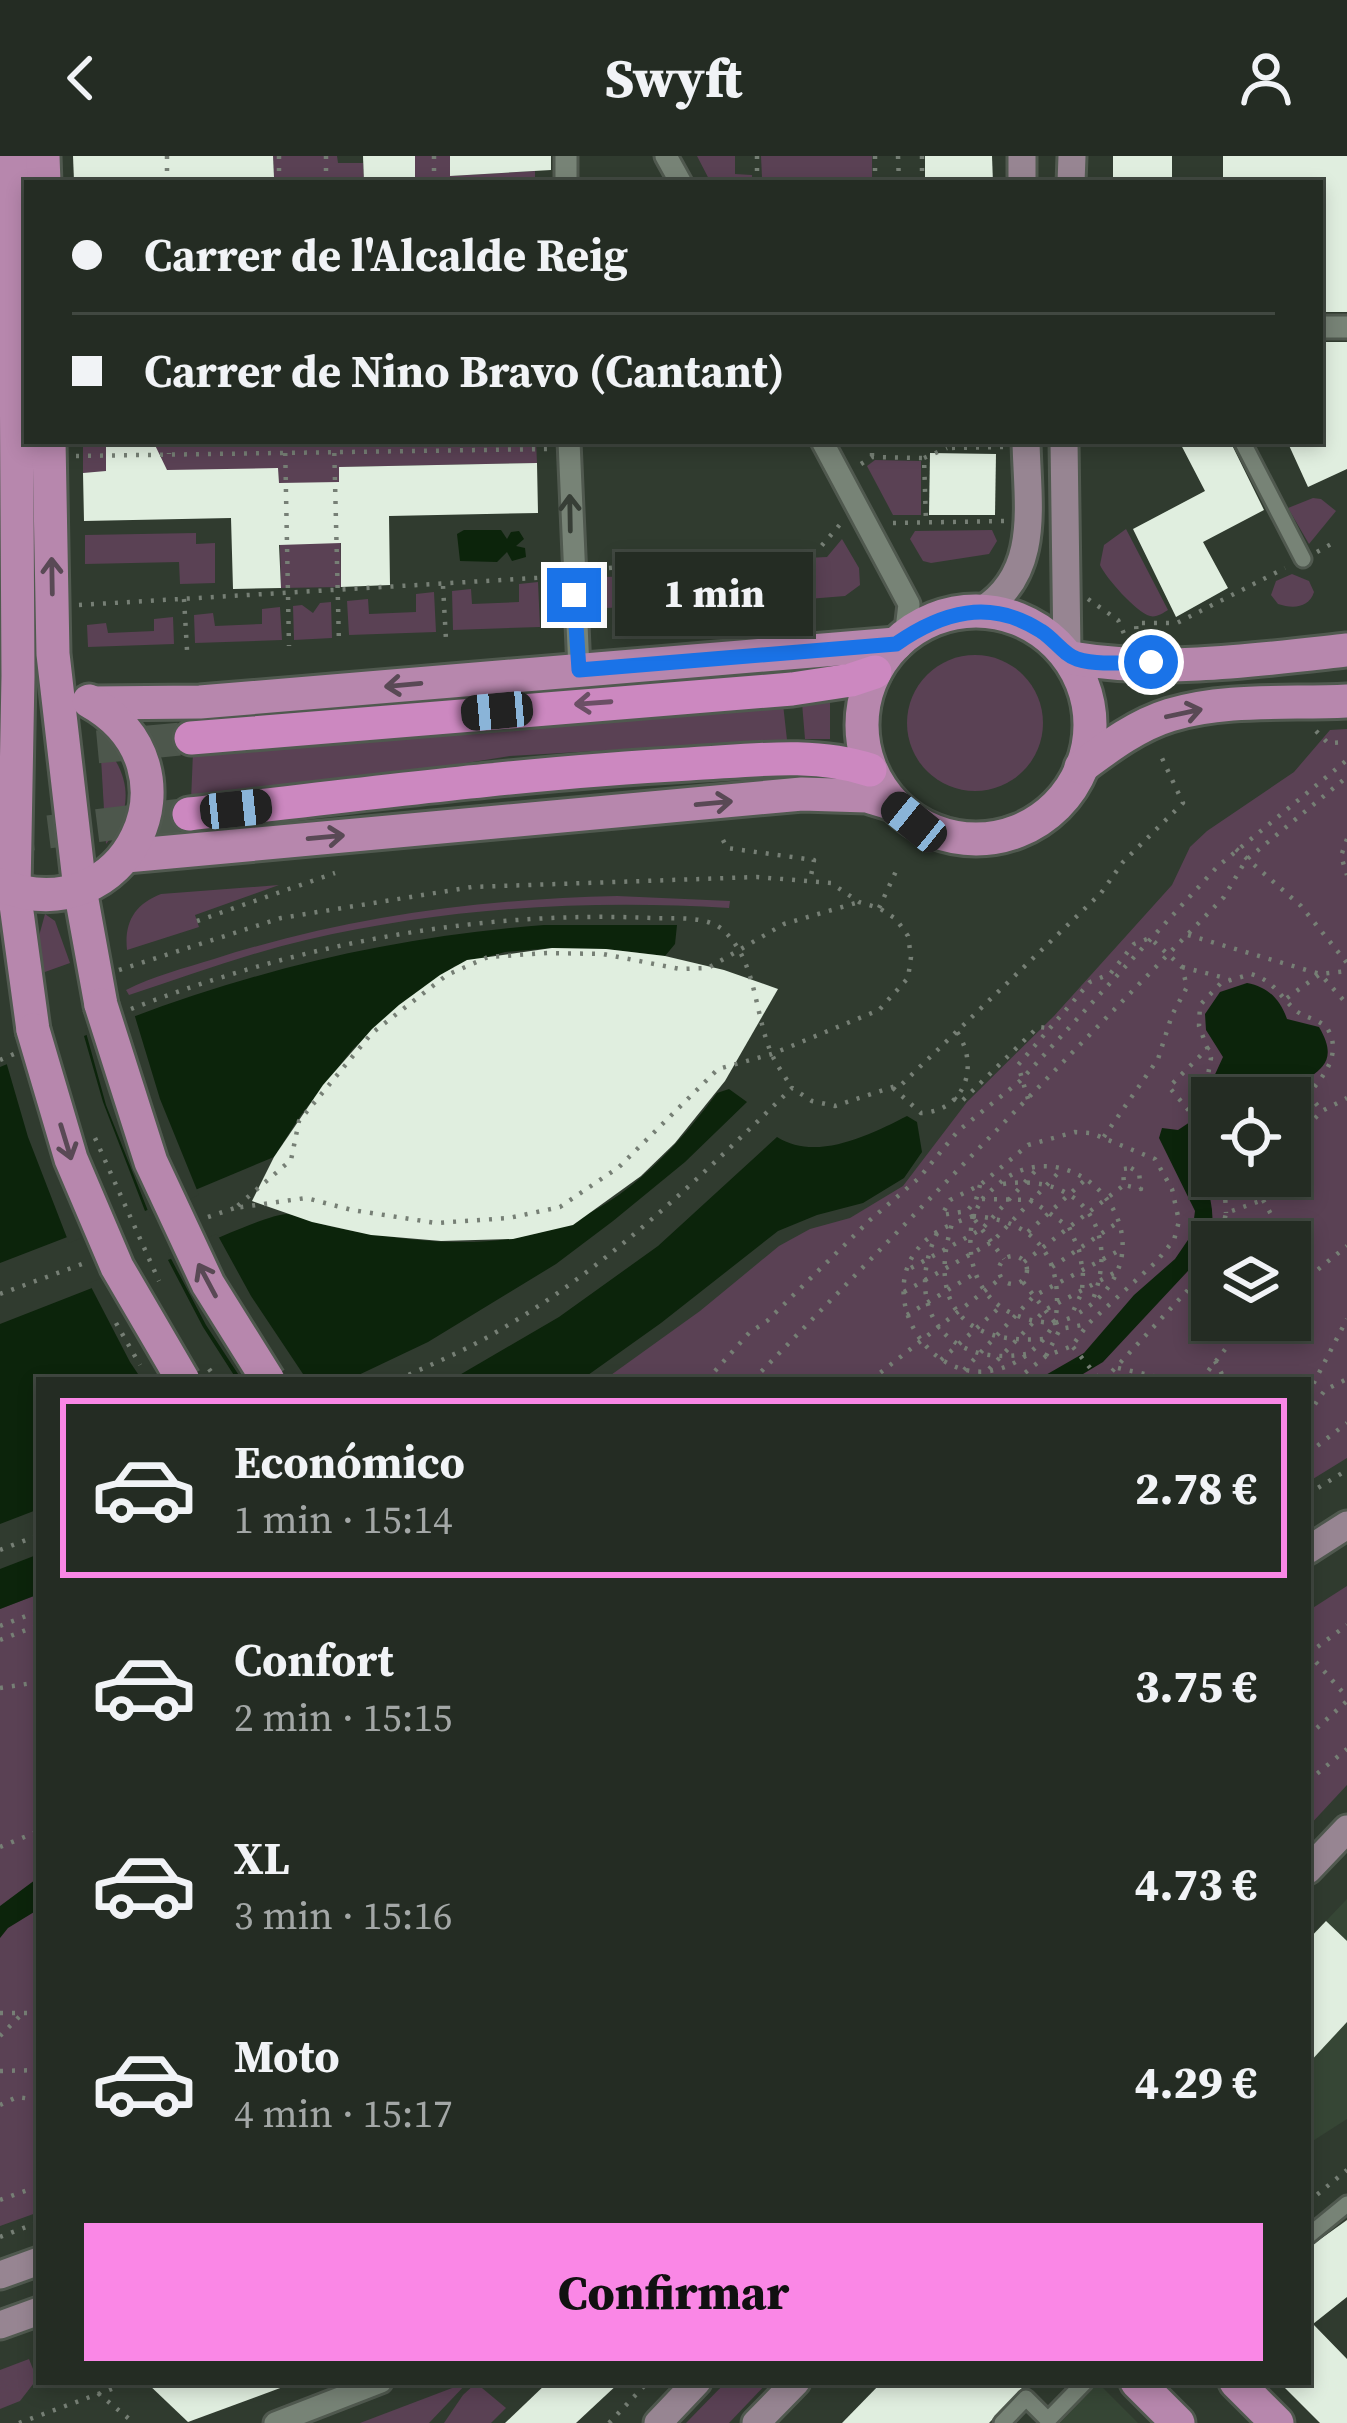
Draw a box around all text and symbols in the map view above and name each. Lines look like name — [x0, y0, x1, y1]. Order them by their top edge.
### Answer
text: Swyft — [605, 41, 742, 115]
icon: back — [48, 45, 114, 111]
icon: person — [1233, 45, 1299, 111]
text: Carrer de l'Alcalde Reig — [144, 224, 628, 286]
text: Carrer de Nino Bravo (Cantant) — [144, 340, 785, 402]
one-way arrow — [559, 494, 582, 533]
callout: 1 min — [616, 553, 814, 637]
one-way arrow — [40, 557, 63, 596]
text: 1 min — [663, 567, 765, 620]
route end — [547, 568, 601, 622]
route start — [1124, 635, 1178, 689]
one-way arrow — [384, 674, 423, 697]
car — [460, 690, 534, 732]
one-way arrow — [574, 692, 613, 715]
one-way arrow — [1164, 701, 1202, 724]
car — [875, 785, 953, 859]
car — [198, 787, 274, 831]
one-way arrow — [694, 791, 733, 814]
one-way arrow — [306, 825, 345, 848]
map controls — [1191, 1077, 1311, 1341]
button: locate — [1191, 1077, 1311, 1197]
one-way arrow — [57, 1122, 79, 1160]
button: layers — [1191, 1221, 1311, 1341]
one-way arrow — [195, 1263, 218, 1298]
text: Económico — [234, 1431, 465, 1493]
icon: car — [90, 1434, 198, 1542]
text: 2.78 € — [1135, 1457, 1257, 1519]
text: 1 min · 15:14 — [234, 1493, 453, 1546]
text: Confort — [234, 1629, 394, 1691]
icon: car — [90, 1632, 198, 1740]
text: 3.75 € — [1135, 1655, 1257, 1717]
text: 2 min · 15:15 — [234, 1691, 453, 1744]
text: XL — [234, 1827, 290, 1889]
icon: car — [90, 1830, 198, 1938]
text: 4.73 € — [1135, 1853, 1257, 1915]
text: 3 min · 15:16 — [234, 1889, 453, 1942]
text: Moto — [234, 2025, 340, 2087]
icon: car — [90, 2028, 198, 2136]
text: 4.29 € — [1135, 2051, 1257, 2113]
text: 4 min · 15:17 — [234, 2087, 453, 2140]
button: Confirmar — [84, 2223, 1263, 2361]

